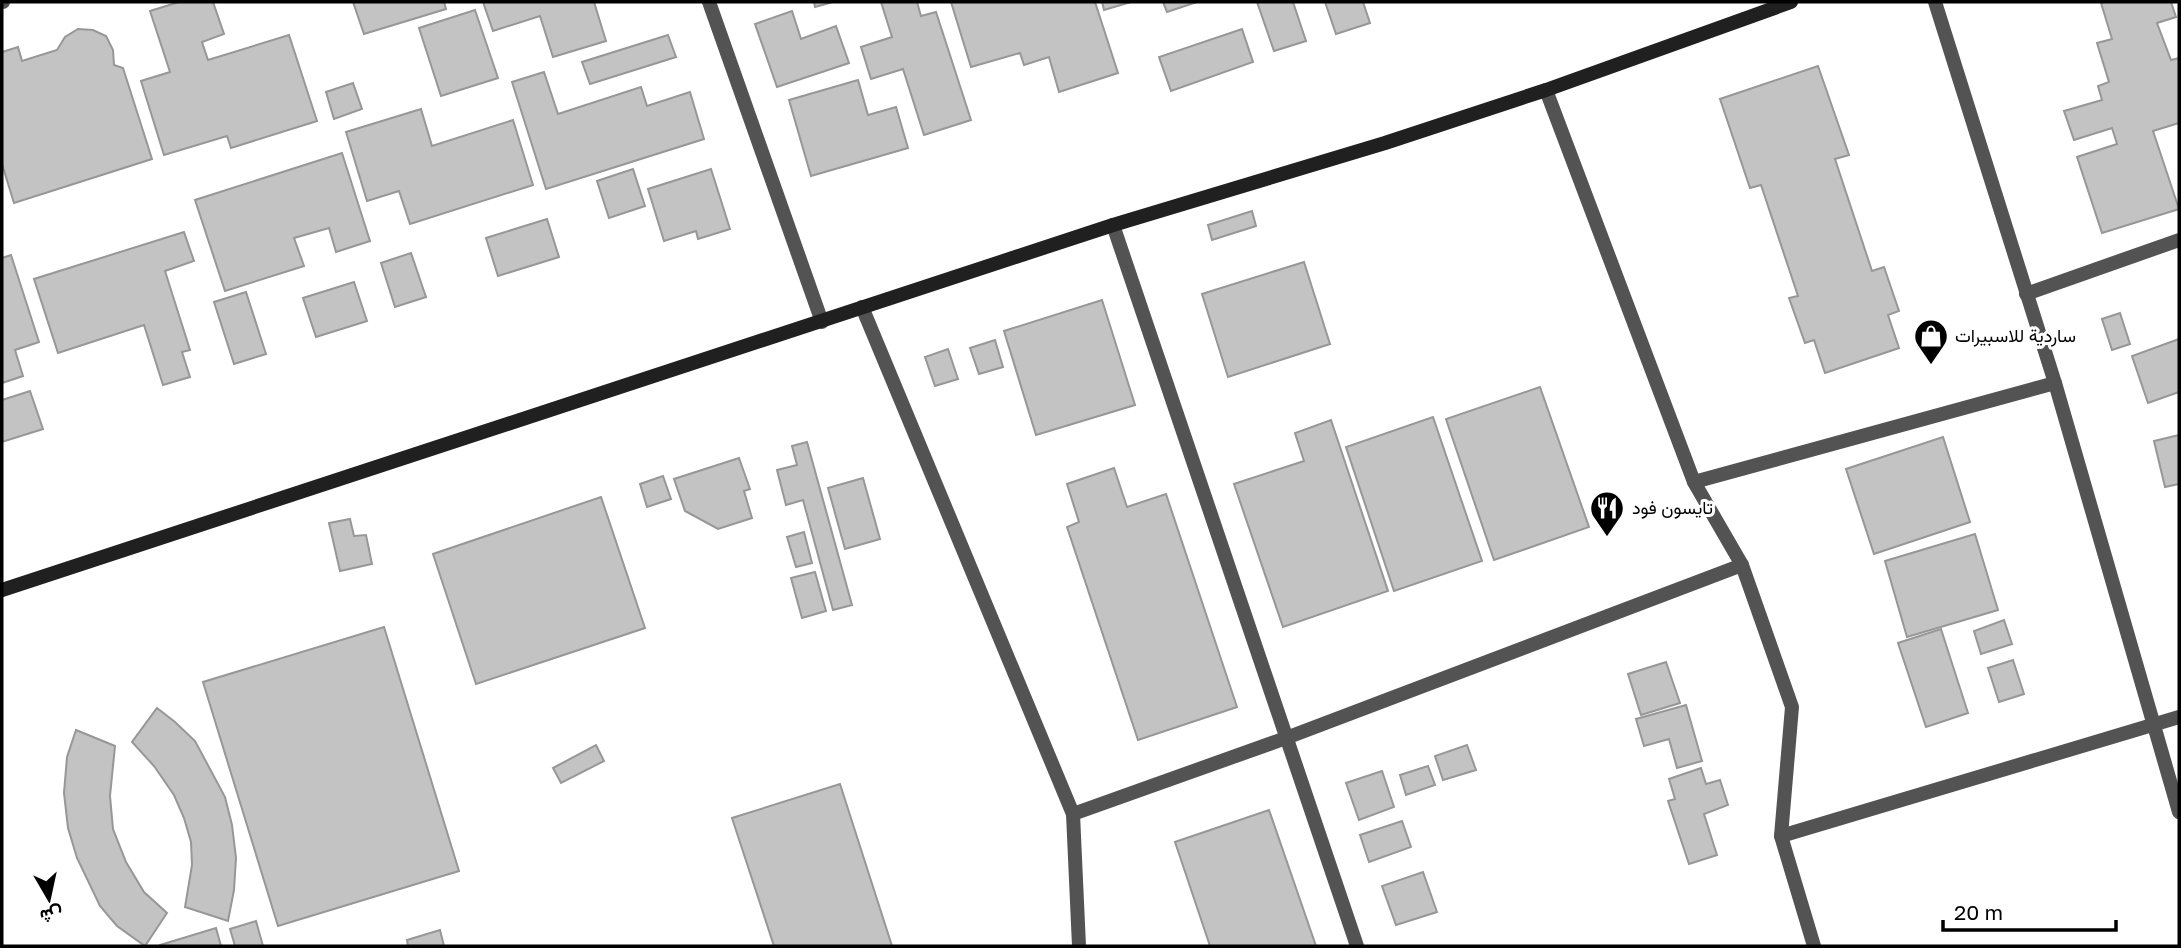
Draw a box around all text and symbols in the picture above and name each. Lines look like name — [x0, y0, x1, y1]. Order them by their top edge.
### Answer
shop icon: ساردية للاسبيرات — [1912, 317, 1950, 366]
place label: ساردية للاسبيرات — [1955, 324, 2076, 347]
restaurant icon: تايسون فود — [1588, 489, 1626, 538]
place label: تايسون فود — [1632, 496, 1713, 519]
north arrow — [14, 864, 84, 934]
scale bar — [1943, 888, 2116, 932]
text: 20 m — [1954, 899, 2003, 925]
text: ش — [38, 902, 65, 929]

